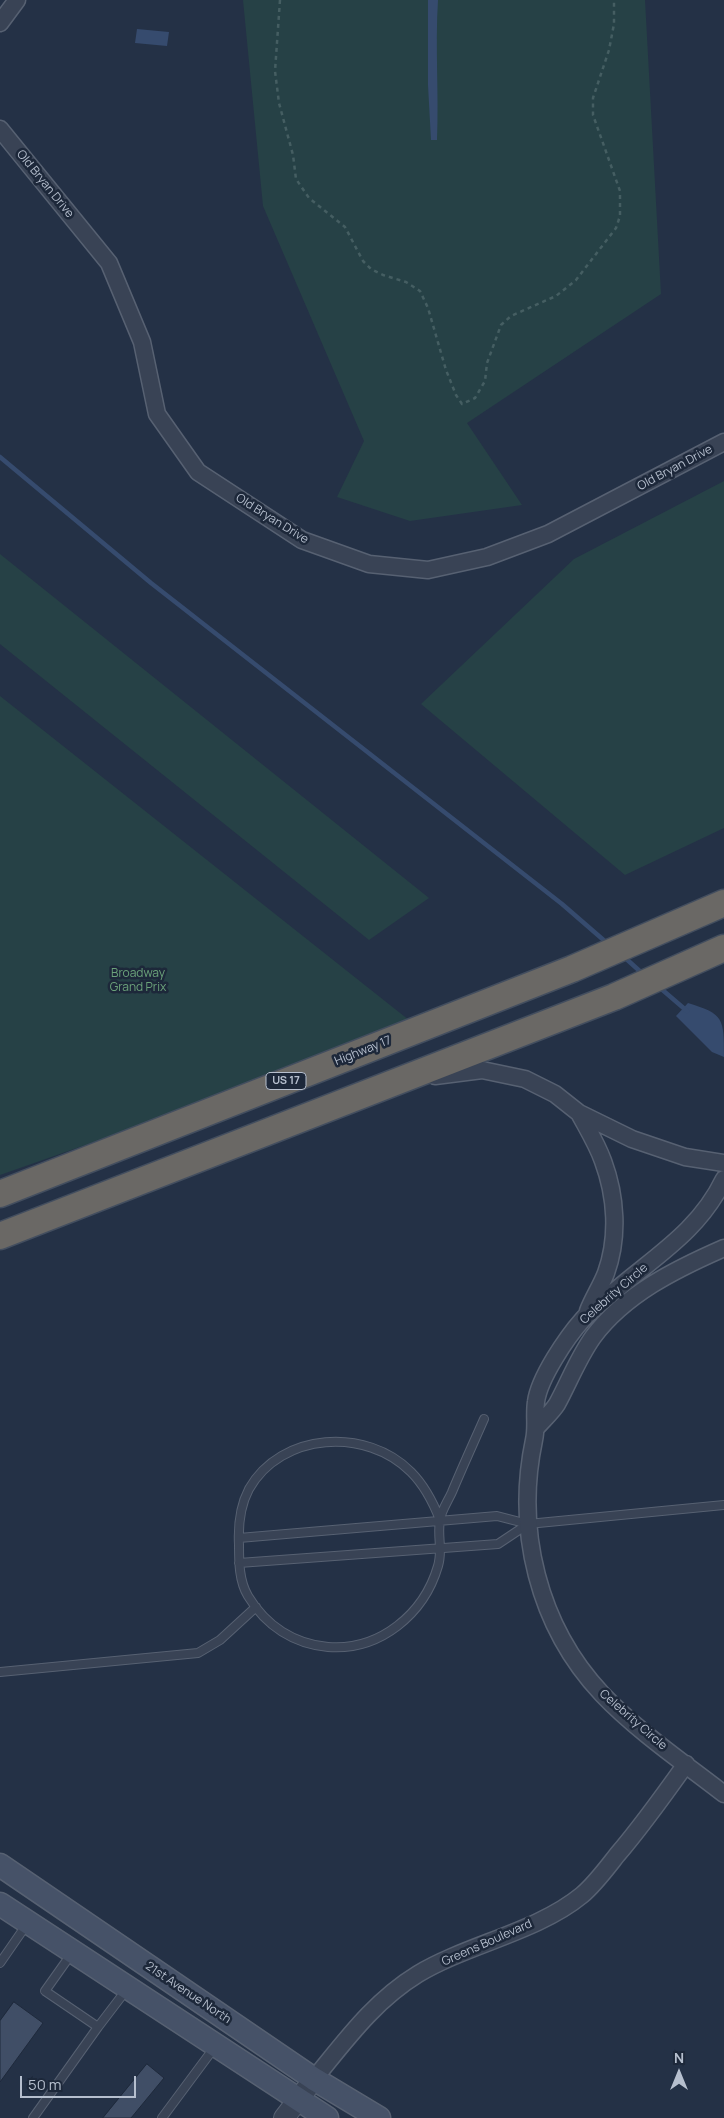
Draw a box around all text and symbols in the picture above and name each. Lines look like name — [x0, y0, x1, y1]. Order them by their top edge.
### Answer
street label: Old Bryan Drive — [13, 147, 77, 221]
street label: Old Bryan Drive — [635, 442, 715, 494]
street label: Old Bryan Drive — [233, 491, 311, 547]
park label: Broadway Grand Prix — [110, 967, 166, 995]
street label: Highway 17 — [333, 1033, 393, 1069]
road number: US 17 — [266, 1072, 306, 1090]
street label: Celebrity Circle — [577, 1261, 651, 1327]
street label: Celebrity Circle — [596, 1687, 670, 1753]
street label: Greens Boulevard — [440, 1917, 534, 1969]
street label: 21st Avenue North — [142, 1959, 234, 2027]
north arrow — [654, 2048, 704, 2098]
text: N — [674, 2048, 684, 2067]
scale bar — [22, 2066, 139, 2098]
text: 50 m — [28, 2074, 62, 2095]

